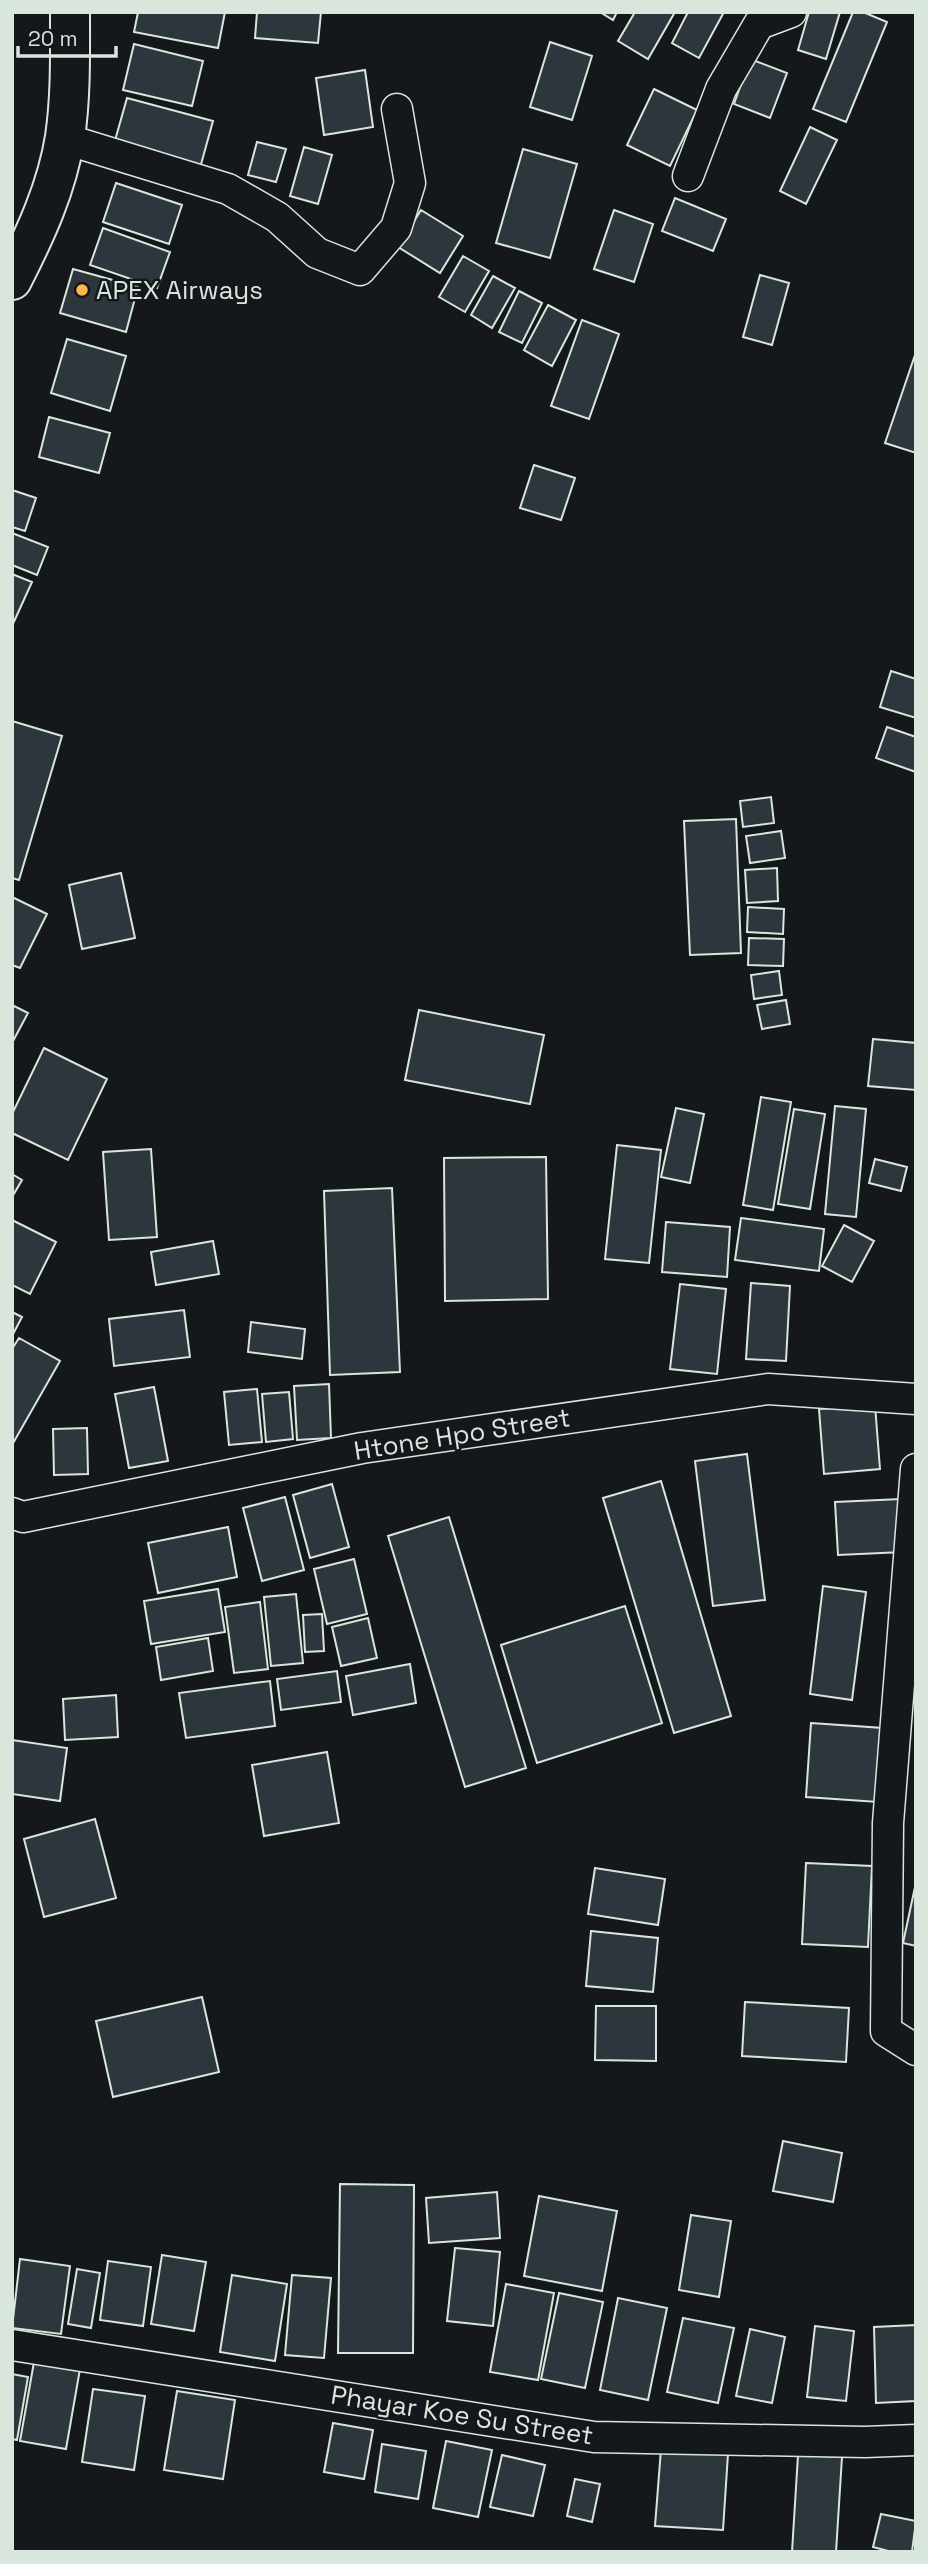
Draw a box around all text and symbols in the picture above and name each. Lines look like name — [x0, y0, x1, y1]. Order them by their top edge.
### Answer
scale bar — [18, 14, 116, 58]
text: 20 m — [28, 25, 78, 52]
place label: APEX Airways — [96, 273, 263, 307]
marker: APEX Airways — [74, 282, 90, 298]
street label: Htone Hpo Street — [351, 1400, 573, 1468]
street label: Phayar Koe Su Street — [328, 2377, 596, 2453]

